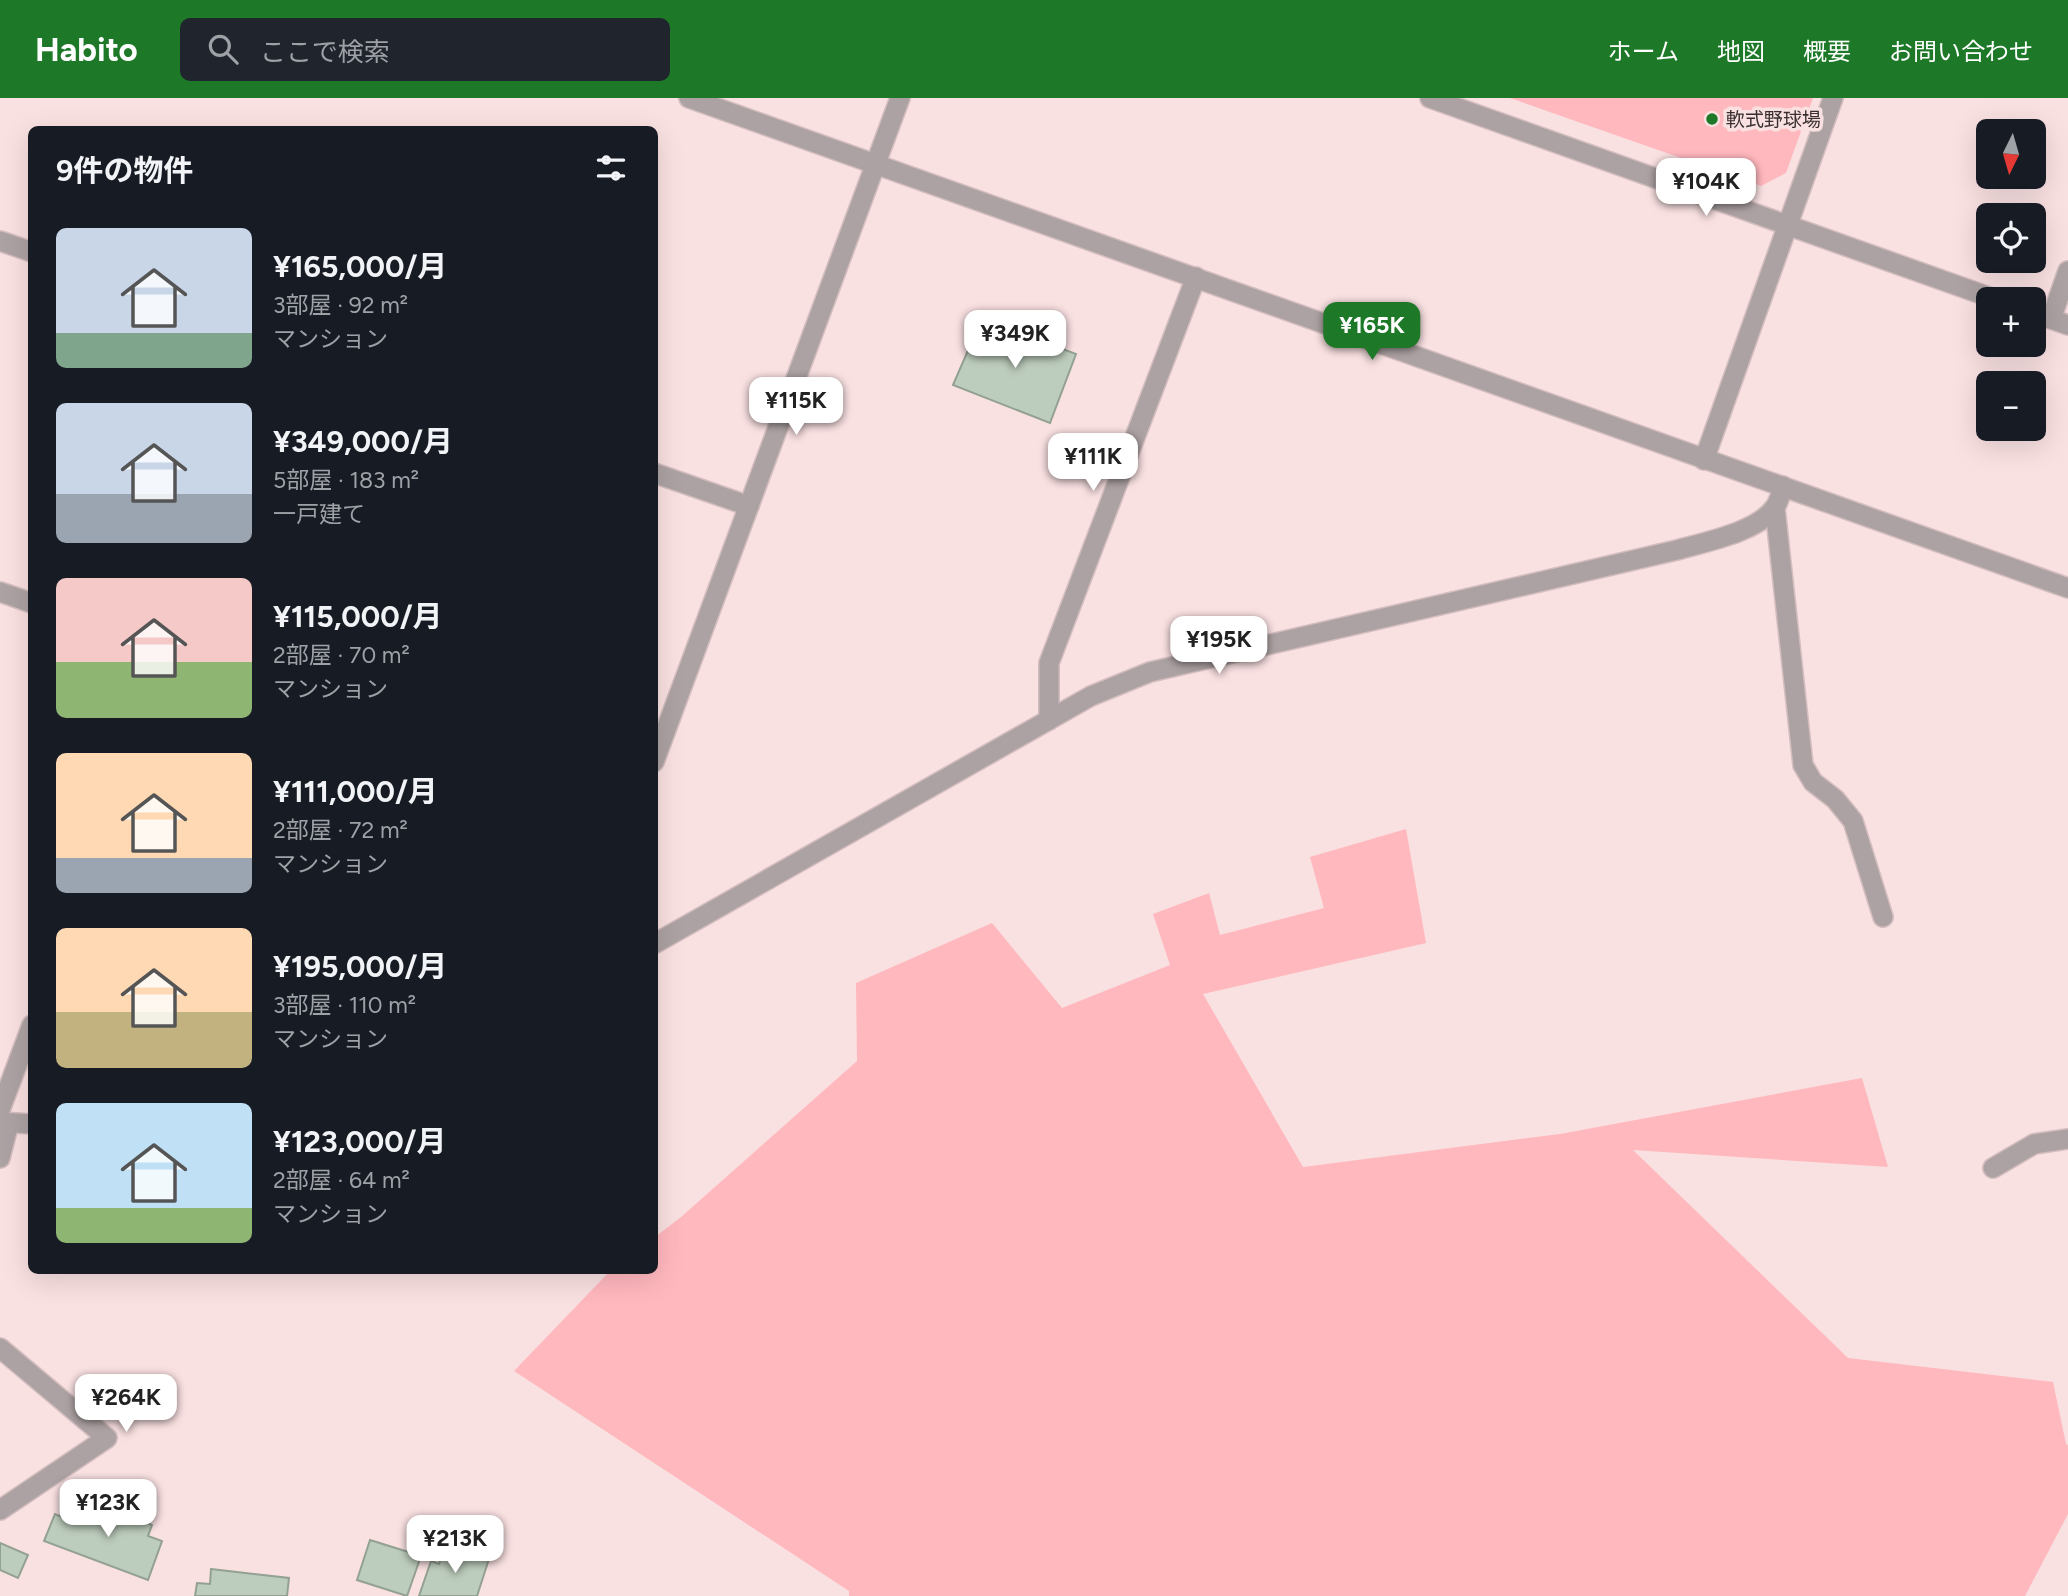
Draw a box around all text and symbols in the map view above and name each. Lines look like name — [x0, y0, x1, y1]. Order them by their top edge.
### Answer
search box — [180, 18, 670, 81]
text: Habito — [35, 30, 138, 69]
icon: search — [204, 30, 242, 68]
text: ここで検索 — [260, 36, 390, 68]
text: ホーム — [1608, 37, 1679, 66]
text: 地図 — [1717, 37, 1765, 66]
text: 概要 — [1803, 37, 1851, 66]
text: お問い合わせ — [1889, 37, 2033, 66]
place label: 軟式野球場 — [1726, 108, 1821, 131]
marker: 軟式野球場 — [1704, 111, 1720, 127]
north arrow — [1976, 119, 2046, 189]
map controls — [1976, 119, 2046, 441]
icon: filters — [592, 149, 630, 187]
text: 9件の物件 — [56, 152, 193, 189]
pin: ¥104K — [1657, 158, 1755, 218]
text: ¥104K — [1672, 167, 1740, 195]
button: locate — [1976, 203, 2046, 273]
text: ¥165,000/月 — [273, 248, 447, 285]
icon: home — [112, 256, 196, 340]
button: + — [1976, 287, 2046, 357]
text: 3部屋 · 92 m² — [273, 291, 408, 319]
pin: ¥165K — [1323, 302, 1421, 362]
pin: ¥349K — [966, 310, 1064, 370]
text: ¥165K — [1339, 311, 1405, 339]
text: ¥349K — [980, 319, 1050, 347]
text: マンション — [273, 325, 388, 353]
button: − — [1976, 371, 2046, 441]
pin: ¥115K — [747, 378, 845, 437]
text: ¥115K — [765, 386, 827, 414]
text: ¥349,000/月 — [273, 423, 453, 460]
icon: home — [112, 431, 196, 515]
pin: ¥111K — [1044, 434, 1142, 493]
text: ¥111K — [1064, 442, 1122, 470]
text: 5部屋 · 183 m² — [273, 466, 419, 494]
text: 一戸建て — [273, 500, 365, 528]
text: ¥115,000/月 — [273, 598, 443, 635]
icon: home — [112, 606, 196, 690]
pin: ¥195K — [1170, 616, 1268, 676]
text: ¥195K — [1186, 625, 1252, 653]
text: 2部屋 · 70 m² — [273, 641, 410, 669]
text: マンション — [273, 675, 388, 703]
text: ¥111,000/月 — [273, 773, 438, 810]
icon: home — [112, 781, 196, 865]
text: 2部屋 · 72 m² — [273, 816, 408, 844]
text: マンション — [273, 850, 388, 878]
text: ¥195,000/月 — [273, 948, 447, 985]
icon: home — [112, 956, 196, 1040]
text: 3部屋 · 110 m² — [273, 991, 416, 1019]
text: マンション — [273, 1025, 388, 1053]
text: ¥123,000/月 — [273, 1123, 447, 1160]
icon: home — [112, 1131, 196, 1215]
text: 2部屋 · 64 m² — [273, 1166, 410, 1194]
text: マンション — [273, 1200, 388, 1228]
pin: ¥264K — [77, 1374, 175, 1434]
text: ¥264K — [91, 1383, 161, 1411]
pin: ¥123K — [59, 1480, 157, 1539]
text: ¥123K — [76, 1488, 140, 1516]
pin: ¥213K — [406, 1516, 504, 1575]
text: ¥213K — [423, 1524, 487, 1552]

